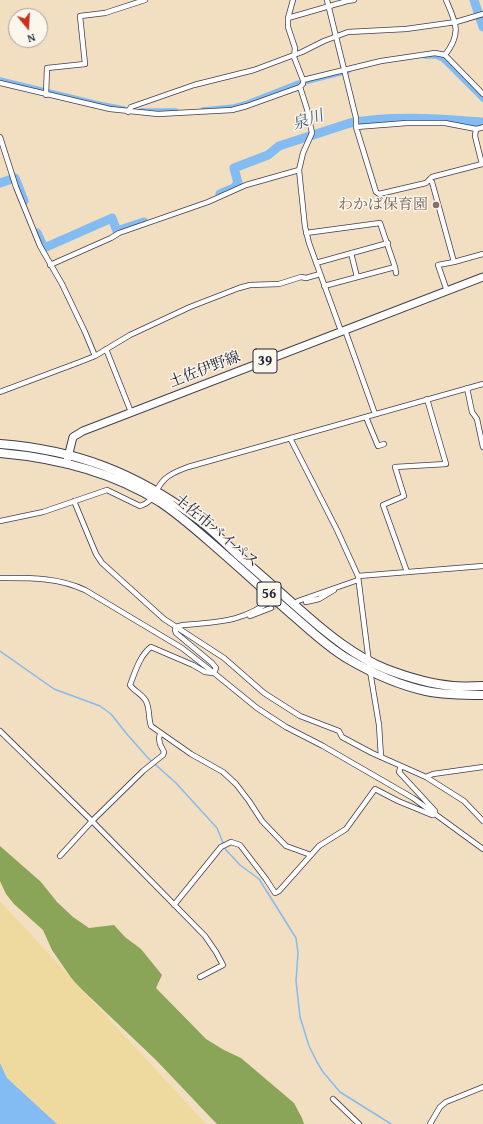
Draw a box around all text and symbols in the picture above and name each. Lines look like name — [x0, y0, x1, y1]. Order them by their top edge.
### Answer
north arrow — [8, 8, 48, 48]
text: N — [25, 30, 37, 47]
water label: 泉川 — [290, 107, 326, 135]
place label: わかば保育園 — [338, 196, 428, 214]
marker: わかば保育園 — [431, 200, 441, 210]
street label: 土佐伊野線 — [167, 348, 243, 392]
road number: 39 — [253, 349, 277, 373]
street label: 土佐市バイパス — [170, 490, 262, 572]
road number: 56 — [257, 582, 281, 606]

